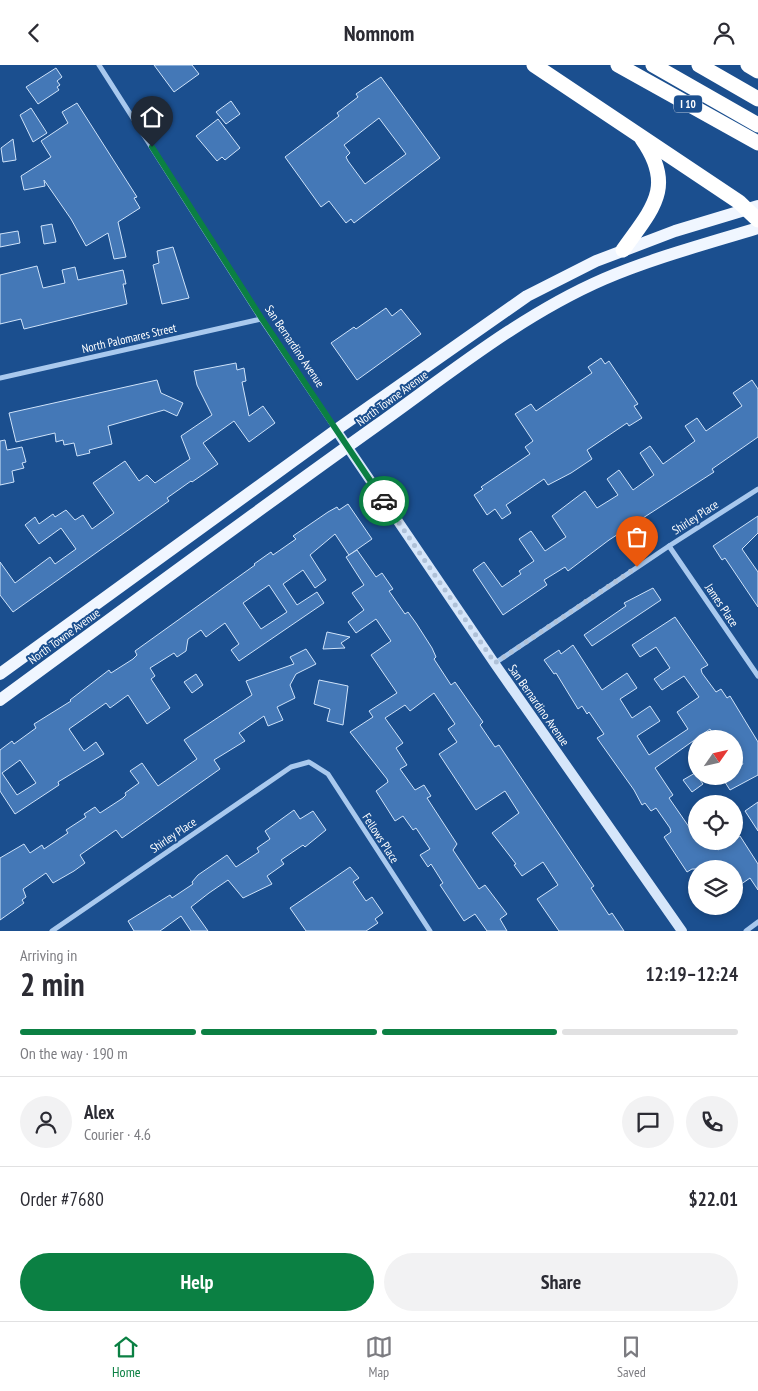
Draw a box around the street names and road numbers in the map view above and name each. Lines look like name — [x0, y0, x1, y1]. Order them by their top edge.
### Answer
road number: I 10 — [674, 95, 702, 113]
street label: San Bernardino Avenue — [262, 302, 328, 390]
street label: North Palomares Street — [80, 320, 178, 356]
street label: North Towne Avenue — [353, 367, 431, 429]
street label: Shirley Place — [669, 496, 721, 538]
street label: James Place — [701, 580, 742, 630]
street label: North Towne Avenue — [25, 605, 103, 667]
street label: San Bernardino Avenue — [505, 661, 573, 749]
street label: Fellows Place — [359, 810, 403, 866]
street label: Shirley Place — [147, 814, 199, 856]

